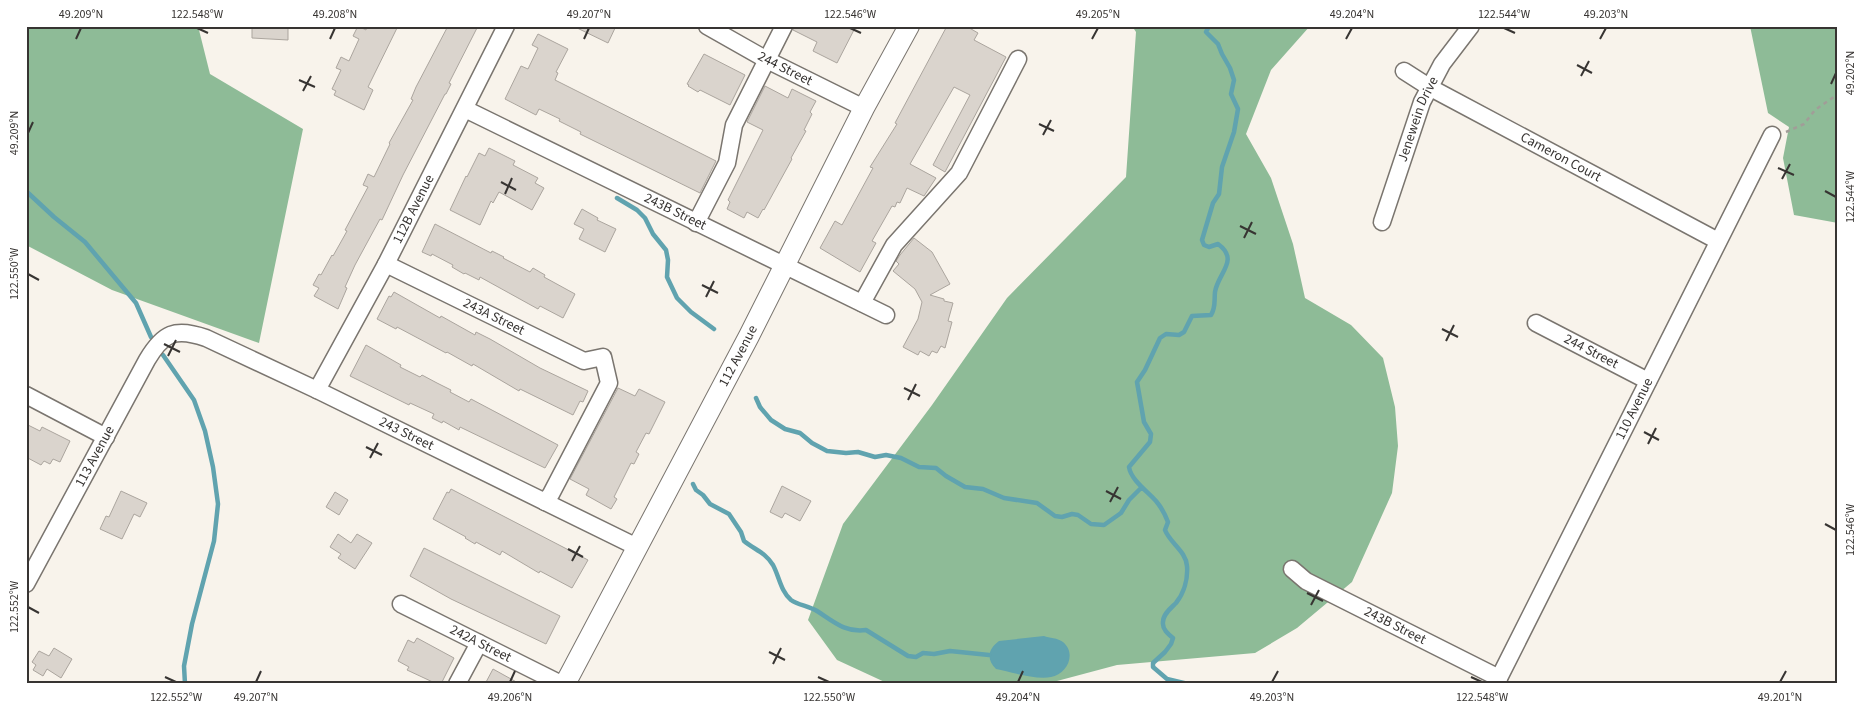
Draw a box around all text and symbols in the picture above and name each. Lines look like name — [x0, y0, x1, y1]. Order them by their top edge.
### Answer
text: 49.209°N — [59, 6, 103, 23]
text: 122.548°W — [171, 6, 224, 23]
text: 49.208°N — [313, 6, 357, 23]
text: 49.207°N — [567, 6, 611, 23]
text: 122.546°W — [824, 6, 877, 23]
text: 49.205°N — [1076, 6, 1120, 23]
text: 49.204°N — [1330, 6, 1374, 23]
text: 122.544°W — [1478, 6, 1531, 23]
text: 49.203°N — [1584, 6, 1628, 23]
street label: 244 Street — [754, 47, 816, 91]
text: 49.202°N — [1842, 51, 1859, 95]
street label: Jenewein Drive — [1393, 73, 1444, 164]
text: 49.209°N — [6, 111, 23, 155]
street label: Cameron Court — [1517, 127, 1605, 187]
text: 122.544°W — [1842, 170, 1859, 223]
street label: 112B Avenue — [388, 171, 439, 247]
street label: 243B Street — [641, 188, 710, 236]
text: 122.550°W — [6, 247, 23, 300]
street label: 243A Street — [460, 293, 528, 341]
street label: 112 Avenue — [714, 322, 763, 390]
street label: 244 Street — [1560, 329, 1622, 374]
street label: 110 Avenue — [1610, 374, 1658, 443]
street label: 243 Street — [376, 412, 437, 456]
street label: 113 Avenue — [70, 422, 120, 491]
text: 122.546°W — [1842, 503, 1859, 556]
text: 122.552°W — [6, 580, 23, 633]
street label: 243B Street — [1361, 602, 1430, 650]
street label: 242A Street — [446, 620, 515, 668]
text: 122.552°W — [150, 689, 203, 706]
text: 49.207°N — [234, 689, 278, 706]
text: 49.206°N — [488, 689, 532, 706]
text: 122.550°W — [803, 689, 856, 706]
text: 49.204°N — [996, 689, 1040, 706]
text: 49.203°N — [1250, 689, 1294, 706]
text: 122.548°W — [1456, 689, 1509, 706]
text: 49.201°N — [1758, 689, 1802, 706]

